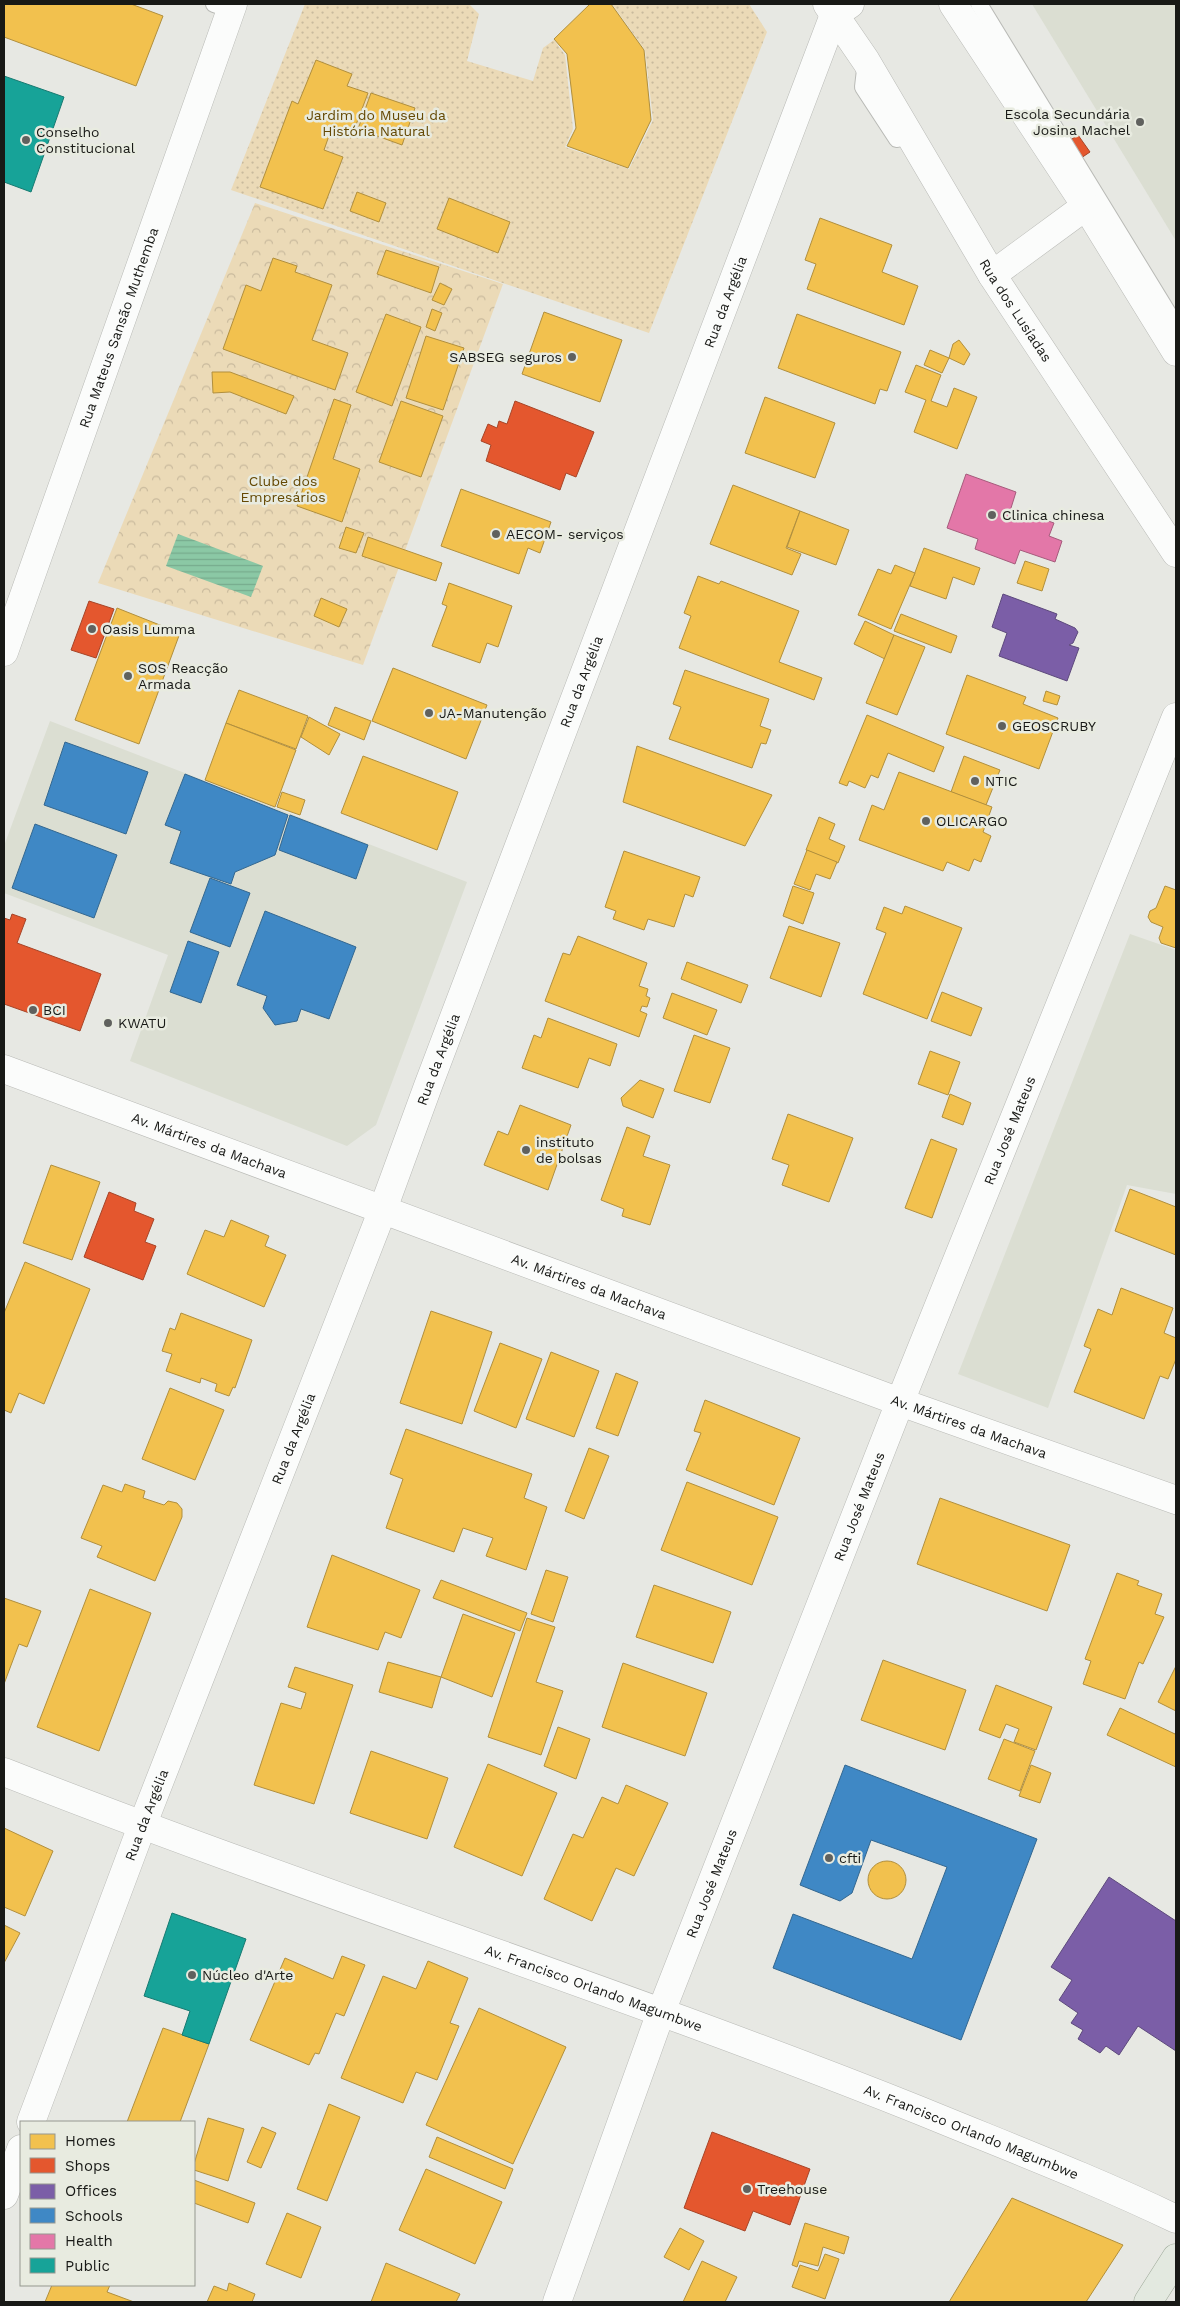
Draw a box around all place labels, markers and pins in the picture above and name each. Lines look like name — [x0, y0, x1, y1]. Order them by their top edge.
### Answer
place label: Escola Secundária Josina Machel — [1005, 106, 1131, 138]
marker: Escola Secundária Josina Machel — [1134, 116, 1146, 128]
place label: Conselho Constitucional — [36, 124, 136, 156]
marker: Conselho Constitucional — [20, 134, 32, 146]
place label: SABSEG seguros — [449, 349, 562, 365]
marker: SABSEG seguros — [566, 351, 578, 363]
place label: Clinica chinesa — [1002, 507, 1105, 523]
marker: Clinica chinesa — [986, 509, 998, 521]
place label: AECOM- serviços — [506, 526, 624, 542]
marker: AECOM- serviços — [490, 528, 502, 540]
place label: Oasis Lumma — [102, 621, 195, 637]
marker: Oasis Lumma — [86, 623, 98, 635]
place label: SOS Reacção Armada — [138, 660, 228, 692]
marker: SOS Reacção Armada — [122, 670, 134, 682]
place label: JA-Manutenção — [439, 705, 547, 721]
marker: JA-Manutenção — [423, 707, 435, 719]
place label: GEOSCRUBY — [1012, 718, 1096, 734]
marker: GEOSCRUBY — [996, 720, 1008, 732]
place label: NTIC — [985, 773, 1017, 789]
marker: NTIC — [969, 775, 981, 787]
place label: OLICARGO — [936, 813, 1008, 829]
marker: OLICARGO — [920, 815, 932, 827]
place label: BCI — [43, 1002, 66, 1018]
marker: BCI — [27, 1004, 39, 1016]
place label: KWATU — [118, 1015, 166, 1031]
marker: KWATU — [102, 1017, 114, 1029]
place label: instituto de bolsas — [536, 1134, 602, 1166]
marker: instituto de bolsas — [520, 1144, 532, 1156]
place label: cfti — [839, 1850, 861, 1866]
marker: cfti — [823, 1852, 835, 1864]
place label: Núcleo d'Arte — [202, 1967, 293, 1983]
marker: Núcleo d'Arte — [186, 1969, 198, 1981]
place label: Treehouse — [757, 2181, 827, 2197]
marker: Treehouse — [741, 2183, 753, 2195]

